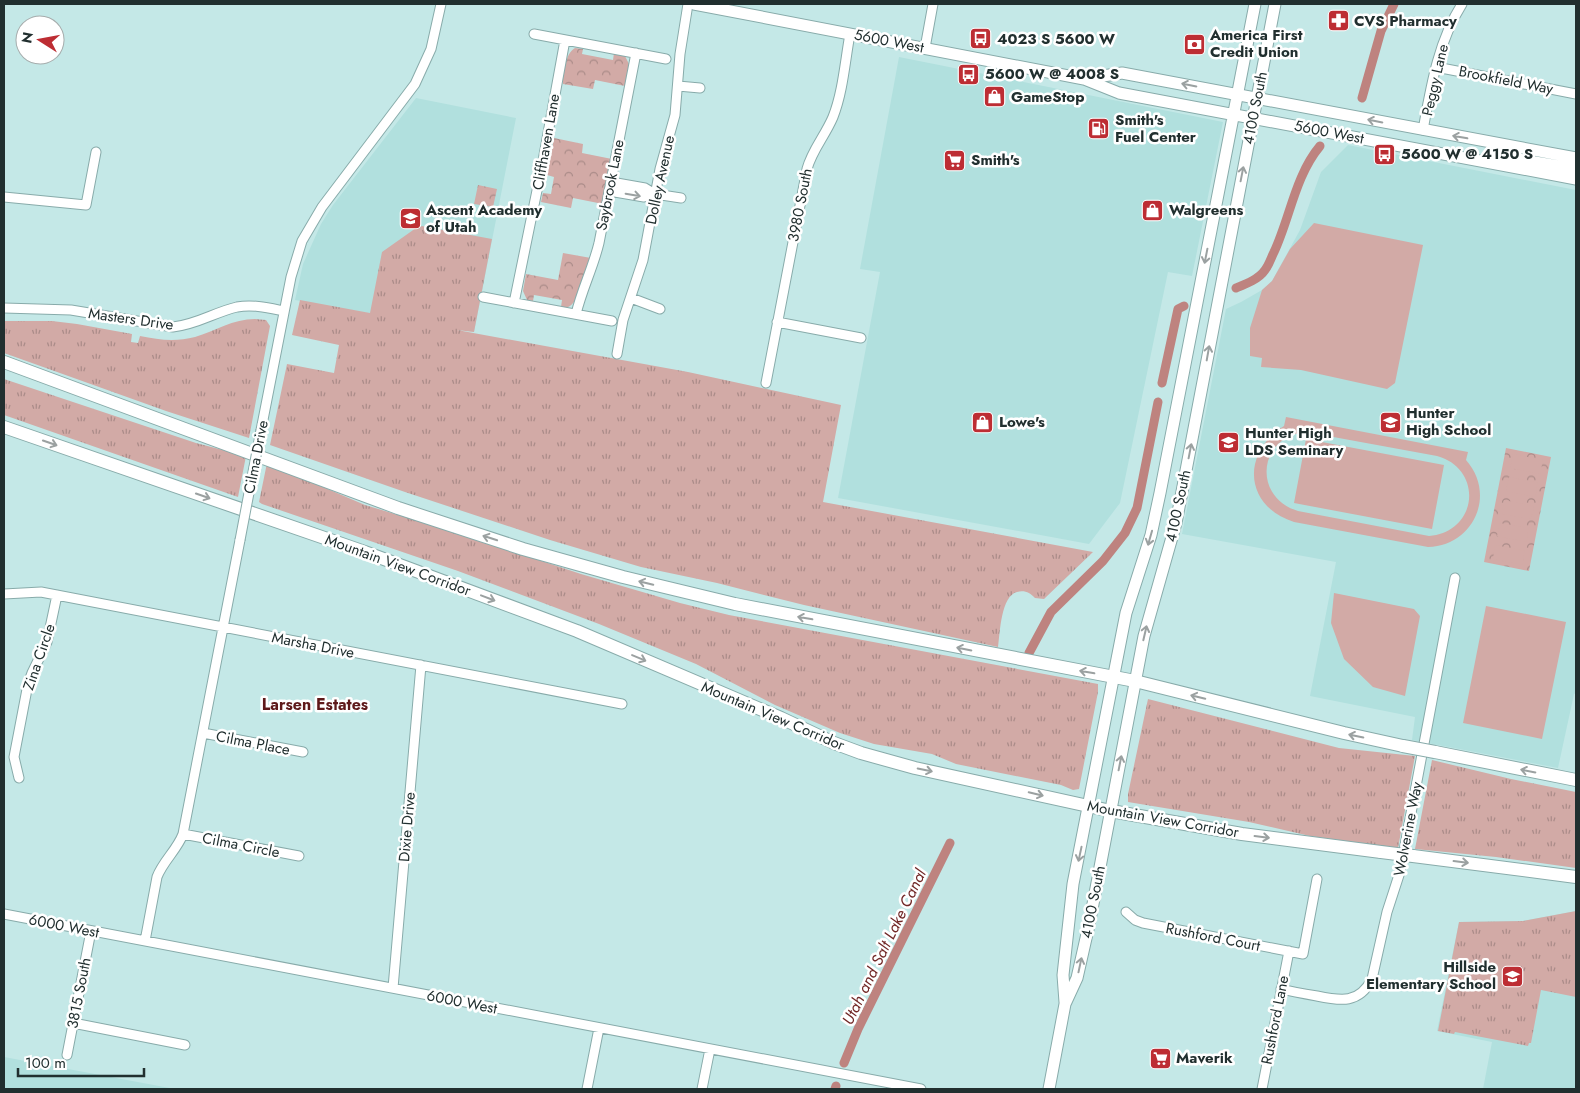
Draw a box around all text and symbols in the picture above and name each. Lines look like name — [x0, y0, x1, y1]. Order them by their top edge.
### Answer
pharmacy icon: CVS Pharmacy — [1326, 9, 1350, 33]
place label: CVS Pharmacy — [1354, 10, 1457, 32]
north arrow — [15, 15, 65, 65]
street label: 5600 West — [852, 23, 926, 59]
place label: America First Credit Union — [1209, 24, 1303, 63]
bus stop icon: 4023 S 5600 W — [969, 27, 993, 51]
place label: 4023 S 5600 W — [997, 28, 1115, 50]
text: N — [16, 30, 38, 45]
bank icon: America First Credit Union — [1182, 32, 1206, 56]
street label: Peggy Lane — [1416, 42, 1454, 118]
street label: Brookfield Way — [1457, 60, 1555, 100]
bus stop icon: 5600 W @ 4008 S — [957, 62, 981, 86]
place label: 5600 W @ 4008 S — [985, 63, 1119, 85]
street label: 4100 South — [1237, 70, 1273, 146]
one-way arrow — [1181, 80, 1197, 90]
shop icon: GameStop — [983, 85, 1007, 109]
place label: GameStop — [1011, 86, 1084, 108]
street label: Cliffhaven Lane — [527, 92, 565, 192]
place label: Smith's Fuel Center — [1115, 109, 1197, 148]
street label: 5600 West — [1292, 114, 1366, 150]
one-way arrow — [1368, 115, 1384, 125]
fuel station icon: Smith's Fuel Center — [1087, 117, 1111, 141]
one-way arrow — [1452, 131, 1468, 141]
street label: Dolley Avenue — [640, 133, 680, 227]
street label: Saybrook Lane — [590, 137, 630, 232]
bus stop icon: 5600 W @ 4150 S — [1373, 142, 1397, 166]
place label: 5600 W @ 4150 S — [1401, 143, 1533, 165]
supermarket icon: Smith's — [943, 148, 967, 172]
place label: Smith's — [971, 149, 1020, 171]
street label: 3980 South — [782, 166, 818, 244]
one-way arrow — [1237, 167, 1247, 183]
one-way arrow — [624, 191, 640, 201]
shop icon: Walgreens — [1141, 198, 1165, 222]
place label: Ascent Academy of Utah — [425, 199, 542, 238]
place label: Walgreens — [1169, 199, 1244, 221]
school or university icon: Ascent Academy of Utah — [398, 207, 422, 231]
one-way arrow — [1200, 247, 1210, 263]
street label: Masters Drive — [87, 302, 175, 336]
one-way arrow — [1204, 345, 1213, 361]
place label: Hunter High School — [1406, 402, 1491, 441]
shop icon: Lowe's — [971, 410, 995, 434]
school or university icon: Hunter High School — [1378, 410, 1402, 434]
place label: Lowe's — [999, 411, 1045, 433]
street label: Cilma Drive — [238, 418, 274, 496]
place label: Hunter High LDS Seminary — [1245, 422, 1344, 461]
school or university icon: Hunter High LDS Seminary — [1217, 430, 1241, 454]
one-way arrow — [42, 439, 57, 448]
one-way arrow — [1185, 444, 1195, 460]
street label: 4100 South — [1160, 468, 1196, 544]
one-way arrow — [195, 492, 211, 501]
street label: Mountain View Corridor — [322, 528, 475, 602]
one-way arrow — [1144, 530, 1154, 546]
one-way arrow — [482, 533, 498, 543]
one-way arrow — [639, 578, 655, 588]
one-way arrow — [480, 594, 495, 603]
one-way arrow — [797, 612, 813, 622]
street label: Zina Circle — [17, 620, 61, 693]
street label: Marsha Drive — [270, 626, 356, 664]
one-way arrow — [1141, 626, 1150, 642]
one-way arrow — [957, 643, 973, 653]
one-way arrow — [631, 654, 646, 663]
one-way arrow — [1080, 667, 1096, 676]
street label: Mountain View Corridor — [698, 676, 849, 756]
one-way arrow — [1191, 692, 1207, 701]
district label: Larsen Estates — [262, 693, 368, 716]
street label: Cilma Place — [214, 725, 292, 761]
one-way arrow — [1348, 731, 1364, 740]
one-way arrow — [1115, 755, 1125, 771]
one-way arrow — [1521, 765, 1537, 775]
one-way arrow — [916, 766, 932, 775]
street label: Wolverine Way — [1388, 780, 1428, 878]
one-way arrow — [1028, 790, 1044, 799]
street label: Dixie Drive — [393, 791, 421, 863]
street label: Mountain View Corridor — [1085, 795, 1241, 843]
street label: Cilma Circle — [200, 827, 282, 863]
one-way arrow — [1254, 832, 1270, 842]
one-way arrow — [1074, 846, 1084, 862]
one-way arrow — [1453, 858, 1469, 868]
water label: Utah and Salt Lake Canal — [836, 864, 932, 1029]
street label: 4100 South — [1075, 864, 1111, 940]
street label: 6000 West — [27, 908, 101, 944]
street label: Rushford Court — [1164, 917, 1263, 957]
street label: 3815 South — [61, 956, 97, 1030]
place label: Hillside Elementary School — [1366, 956, 1496, 995]
one-way arrow — [1076, 958, 1085, 974]
school or university icon: Hillside Elementary School — [1500, 964, 1524, 988]
street label: Rushford Lane — [1256, 973, 1294, 1066]
street label: 6000 West — [425, 984, 499, 1020]
scale bar — [18, 1046, 144, 1078]
supermarket icon: Maverik — [1148, 1046, 1172, 1070]
place label: Maverik — [1176, 1047, 1233, 1069]
text: 100 m — [25, 1052, 66, 1074]

